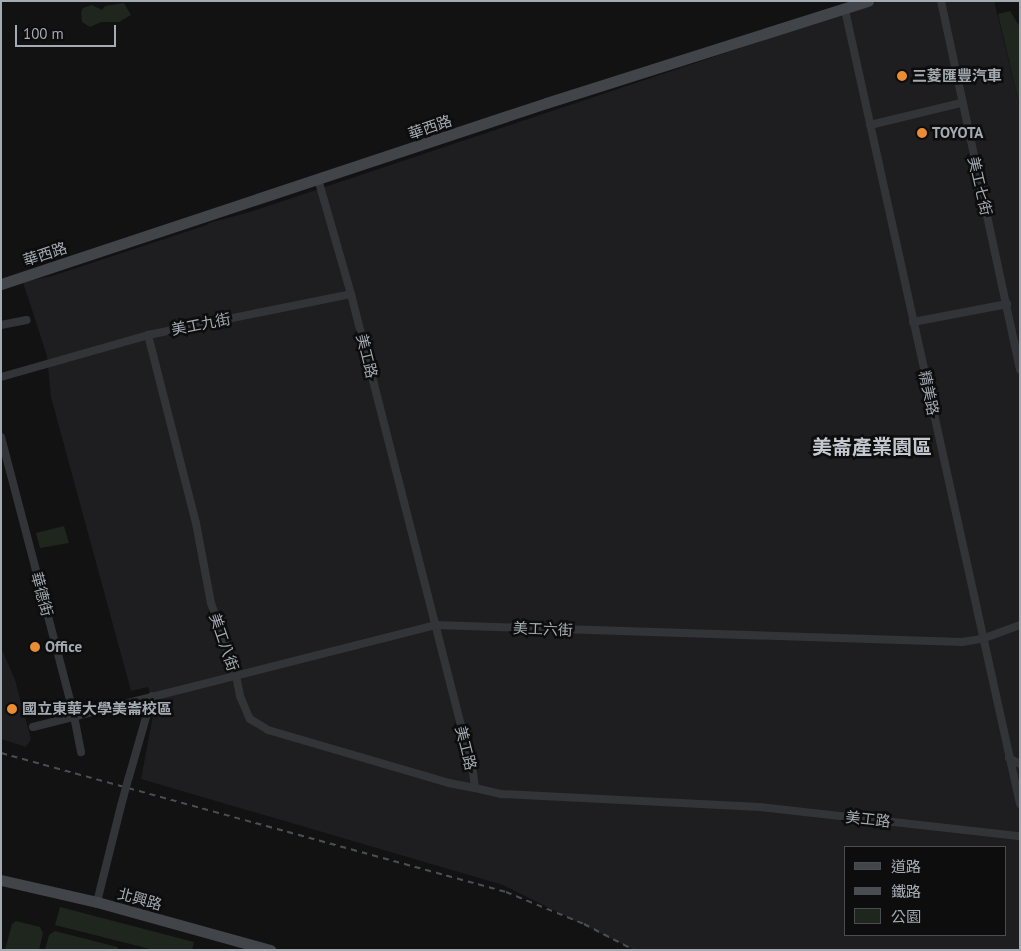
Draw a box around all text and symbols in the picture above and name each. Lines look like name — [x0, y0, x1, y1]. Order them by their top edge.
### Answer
scale bar — [18, 15, 119, 47]
text: 100 m — [23, 24, 64, 43]
place label: 三菱匯豐汽車 — [912, 67, 1002, 85]
marker: 三菱匯豐汽車 — [896, 70, 908, 82]
street label: 華西路 — [406, 111, 454, 143]
place label: TOYOTA — [932, 124, 983, 142]
marker: TOYOTA — [916, 127, 928, 139]
street label: 美工七街 — [964, 155, 996, 217]
street label: 華西路 — [21, 238, 69, 270]
street label: 美工九街 — [170, 309, 232, 339]
street label: 美工路 — [353, 332, 381, 380]
street label: 精美路 — [916, 369, 942, 417]
district label: 美崙產業園區 — [812, 435, 932, 459]
street label: 華德街 — [27, 570, 57, 618]
street label: 美工八街 — [206, 611, 242, 673]
street label: 美工六街 — [513, 619, 573, 639]
place label: Office — [45, 638, 82, 656]
marker: Office — [29, 641, 41, 653]
place label: 國立東華大學美崙校區 — [22, 700, 172, 718]
marker: 國立東華大學美崙校區 — [6, 703, 18, 715]
street label: 美工路 — [452, 724, 480, 772]
street label: 美工路 — [845, 808, 891, 830]
legend — [844, 846, 1006, 936]
text: 道路 — [891, 857, 921, 876]
text: 鐵路 — [891, 882, 921, 901]
street label: 北興路 — [116, 884, 164, 914]
text: 公園 — [891, 907, 921, 926]

